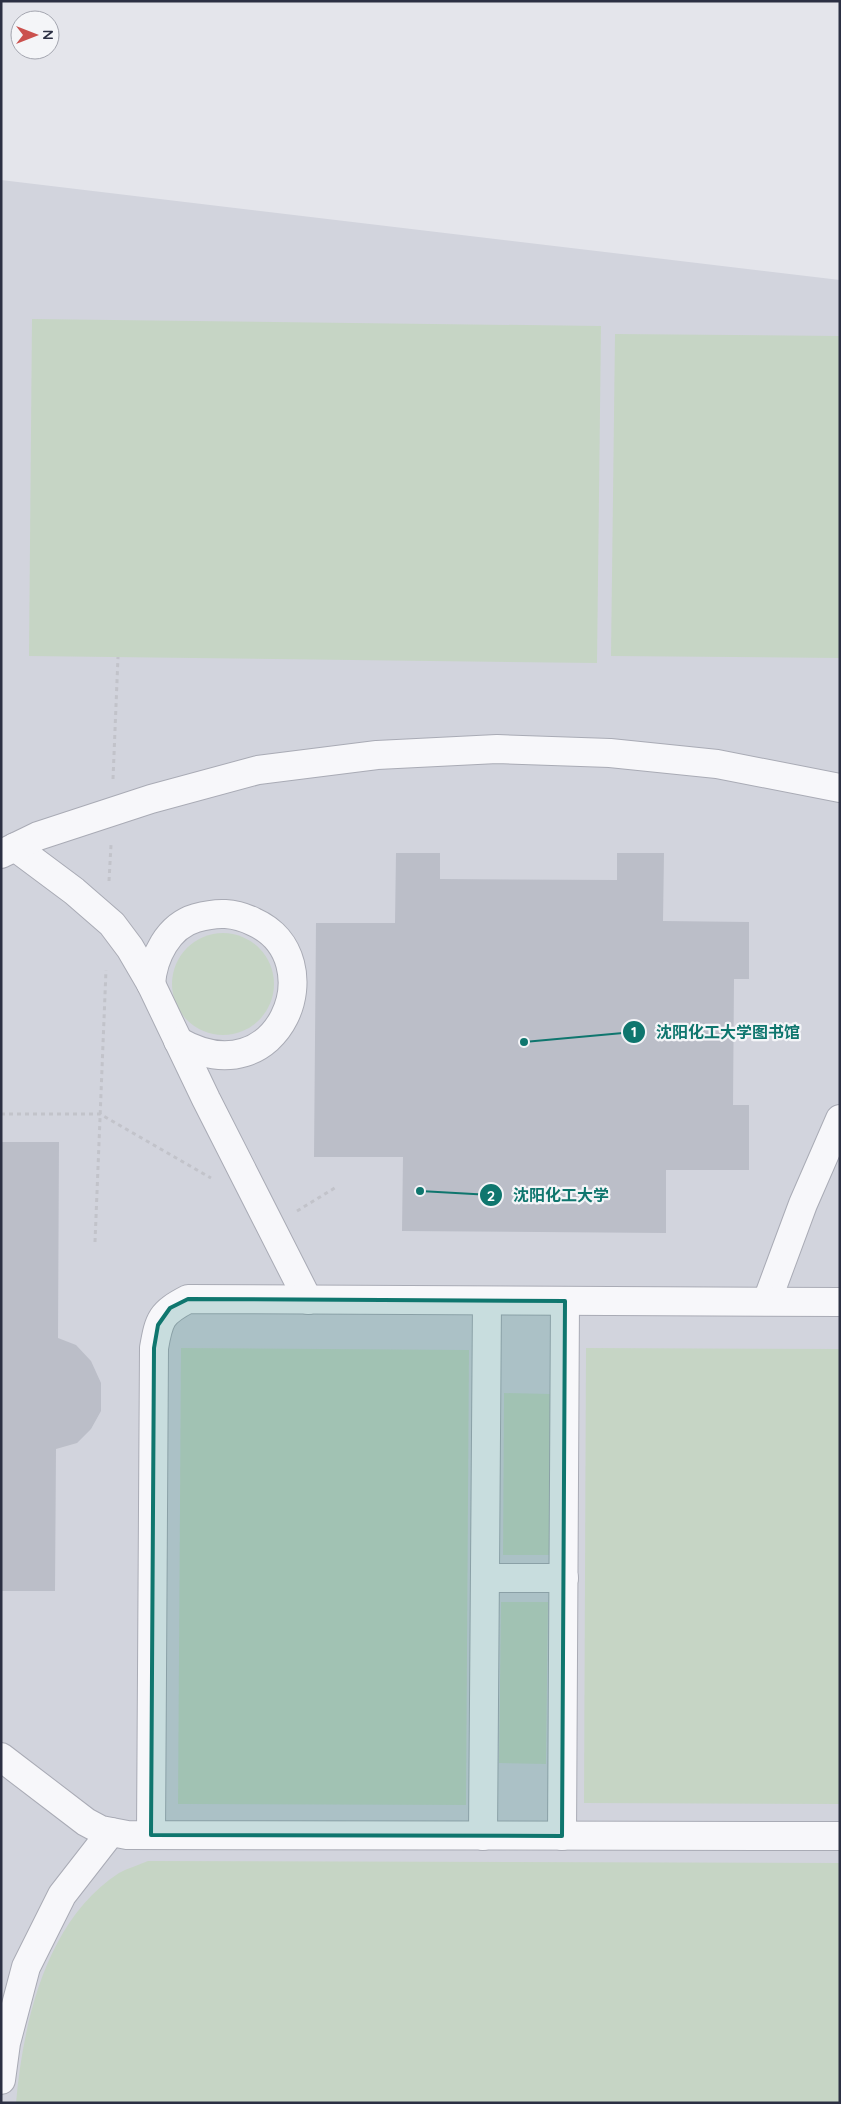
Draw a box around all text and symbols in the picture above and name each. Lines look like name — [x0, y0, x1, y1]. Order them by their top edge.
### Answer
north arrow — [10, 10, 60, 60]
text: N — [39, 30, 57, 40]
callout: 沈阳化工大学图书馆 — [621, 1017, 810, 1048]
text: 1 — [631, 1022, 637, 1041]
text: 沈阳化工大学图书馆 — [656, 1022, 800, 1042]
callout: 沈阳化工大学 — [478, 1180, 619, 1211]
text: 沈阳化工大学 — [513, 1185, 609, 1205]
text: 2 — [487, 1186, 495, 1205]

